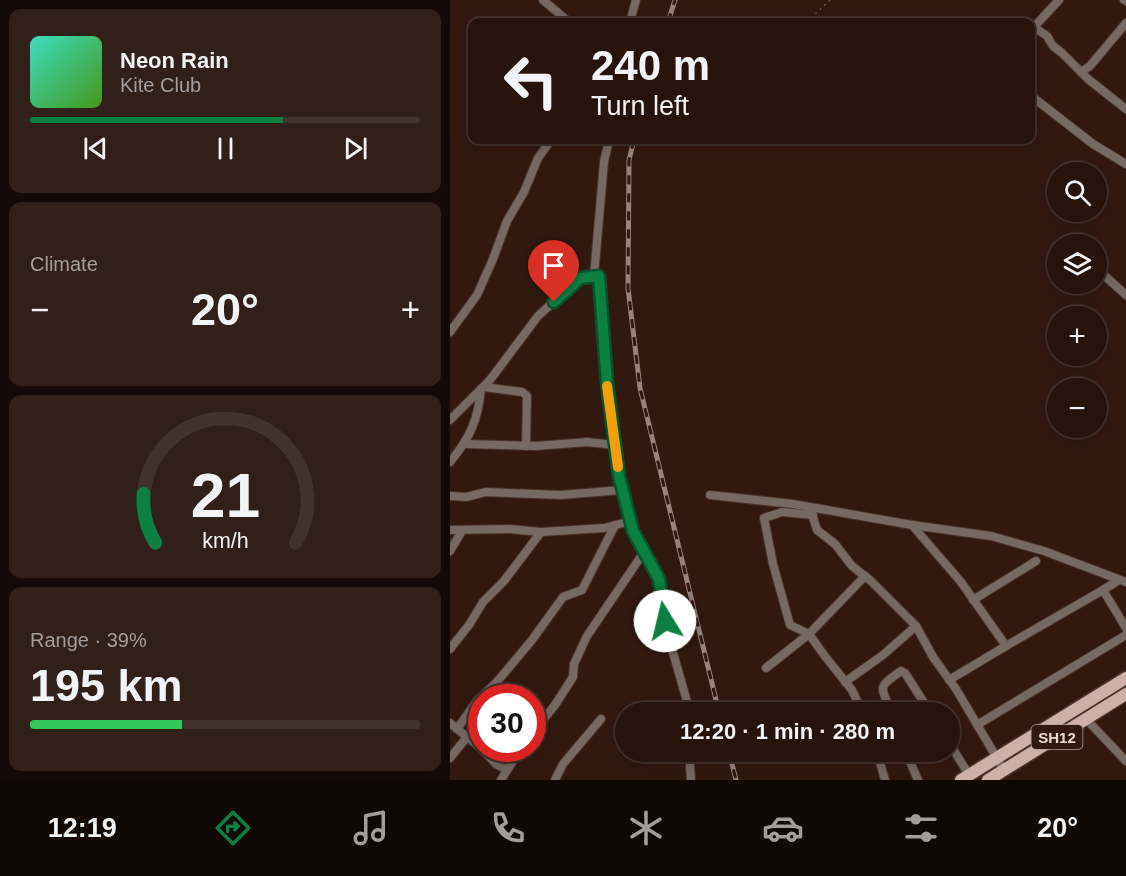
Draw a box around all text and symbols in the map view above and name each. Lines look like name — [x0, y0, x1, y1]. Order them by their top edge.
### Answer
icon: left — [492, 42, 570, 120]
text: 240 m — [591, 42, 710, 89]
text: Neon Rain — [120, 48, 229, 73]
text: Kite Club — [120, 74, 201, 96]
text: Turn left — [591, 91, 689, 121]
icon: previous — [79, 132, 112, 165]
icon: pause — [209, 132, 242, 165]
icon: next — [339, 132, 372, 165]
map controls — [1047, 162, 1107, 438]
button: search — [1047, 162, 1107, 222]
button: layers — [1047, 234, 1107, 294]
pin — [528, 240, 579, 302]
icon: arrive — [537, 249, 570, 282]
text: Climate — [30, 253, 98, 275]
text: 20° — [191, 284, 259, 335]
text: − — [30, 291, 49, 328]
text: + — [401, 291, 420, 328]
button: + — [1047, 306, 1107, 366]
button: − — [1047, 378, 1107, 438]
text: 21 — [190, 462, 260, 531]
text: km/h — [202, 530, 248, 554]
position arrow — [633, 589, 697, 653]
text: Range · 39% — [30, 629, 147, 651]
text: 195 km — [30, 660, 183, 711]
speed limit sign: 30 — [468, 684, 546, 762]
text: 12:20 · 1 min · 280 m — [680, 719, 895, 744]
road number: SH12 — [1032, 725, 1082, 749]
icon: directions — [212, 807, 254, 849]
icon: music — [350, 807, 392, 849]
icon: phone — [487, 807, 529, 849]
icon: climate — [625, 807, 667, 849]
icon: car — [762, 807, 804, 849]
icon: filters — [900, 807, 942, 849]
text: 12:19 — [48, 813, 117, 843]
text: 20° — [1037, 813, 1078, 843]

